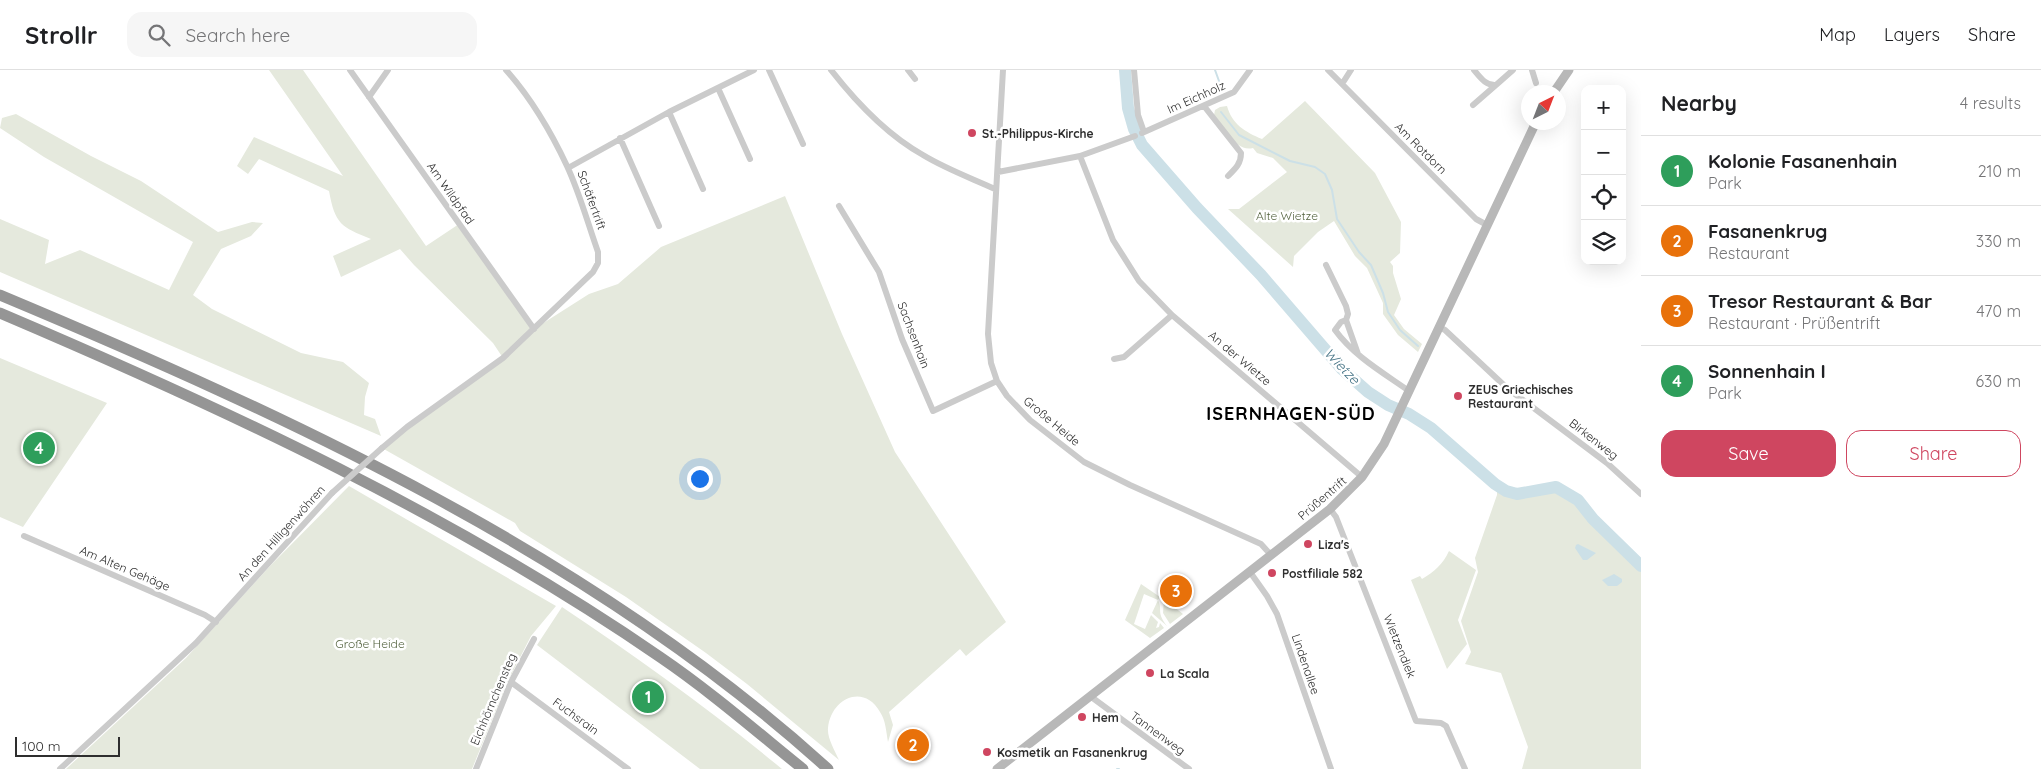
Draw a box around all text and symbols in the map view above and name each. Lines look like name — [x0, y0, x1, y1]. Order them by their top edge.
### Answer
search box — [127, 12, 477, 57]
text: Strollr — [25, 20, 97, 50]
icon: search — [145, 21, 173, 49]
text: Search here — [185, 23, 290, 47]
text: Map — [1819, 23, 1856, 46]
text: Layers — [1884, 23, 1940, 46]
text: Share — [1968, 23, 2016, 46]
street label: Im Eichholz — [1165, 77, 1228, 117]
north arrow — [1521, 85, 1566, 130]
map controls — [1581, 85, 1626, 265]
button: + — [1581, 85, 1626, 130]
text: Nearby — [1661, 90, 1737, 116]
text: 4 results — [1960, 93, 2021, 113]
street label: Am Rotdorn — [1392, 119, 1450, 177]
place label: St.-Philippus-Kirche — [982, 126, 1094, 141]
marker: St.-Philippus-Kirche — [966, 127, 978, 139]
button: − — [1581, 130, 1626, 175]
text: Kolonie Fasanenhain — [1708, 149, 1897, 173]
street label: Am Wildpfad — [424, 159, 478, 227]
text: 1 — [1674, 161, 1680, 181]
text: 210 m — [1978, 161, 2021, 181]
street label: Schäfertrift — [574, 168, 610, 232]
text: Park — [1708, 173, 1742, 193]
button: locate — [1581, 175, 1626, 220]
park label: Alte Wietze — [1256, 208, 1318, 223]
text: Fasanenkrug — [1708, 219, 1827, 243]
button: layers — [1581, 220, 1626, 265]
text: 2 — [1672, 231, 1682, 251]
text: 330 m — [1976, 231, 2021, 251]
text: Restaurant — [1708, 243, 1790, 263]
text: Tresor Restaurant & Bar — [1708, 289, 1932, 313]
street label: Sachsenhain — [894, 300, 934, 370]
text: 3 — [1673, 301, 1681, 321]
text: 470 m — [1976, 301, 2021, 321]
text: Restaurant · Prüßentrift — [1708, 313, 1880, 333]
street label: An der Wietze — [1206, 327, 1275, 389]
water label: Wietze — [1320, 344, 1364, 389]
text: Sonnenhain I — [1708, 359, 1826, 383]
text: 4 — [1672, 371, 1682, 391]
text: 630 m — [1976, 371, 2021, 391]
place label: ZEUS Griechisches Restaurant — [1468, 382, 1573, 411]
text: Park — [1708, 383, 1742, 403]
marker: ZEUS Griechisches Restaurant — [1452, 390, 1464, 402]
street label: Große Heide — [1021, 393, 1084, 449]
district label: ISERNHAGEN-SÜD — [1206, 402, 1376, 425]
street label: Birkenweg — [1566, 415, 1622, 463]
pin: 4 — [23, 429, 55, 467]
button: Save — [1661, 430, 1836, 477]
button: Share — [1846, 430, 2021, 477]
your location — [687, 466, 713, 492]
street label: Prüßentrift — [1295, 473, 1349, 523]
street label: An den Hilligenwöhren — [234, 482, 328, 584]
place label: Liza's — [1318, 537, 1349, 552]
marker: Liza's — [1302, 538, 1314, 550]
street label: Am Alten Gehäge — [78, 542, 173, 594]
place label: Postfiliale 582 — [1282, 566, 1363, 581]
marker: Postfiliale 582 — [1266, 567, 1278, 579]
pin: 3 — [1160, 572, 1192, 610]
street label: Wietzendiek — [1380, 612, 1420, 680]
street label: Lindenallee — [1289, 632, 1323, 696]
park label: Große Heide — [335, 636, 405, 651]
street label: Eichhörnchensteg — [467, 651, 519, 747]
place label: La Scala — [1160, 666, 1209, 681]
marker: La Scala — [1144, 667, 1156, 679]
pin: 1 — [632, 678, 664, 716]
street label: Fuchsrain — [550, 694, 602, 738]
street label: Tannenweg — [1128, 708, 1188, 758]
place label: Hem — [1092, 710, 1119, 725]
marker: Hem — [1076, 711, 1088, 723]
pin: 2 — [897, 726, 929, 764]
scale bar — [15, 734, 120, 757]
text: 100 m — [22, 737, 60, 755]
place label: Kosmetik an Fasanenkrug — [997, 745, 1147, 760]
marker: Kosmetik an Fasanenkrug — [981, 746, 993, 758]

